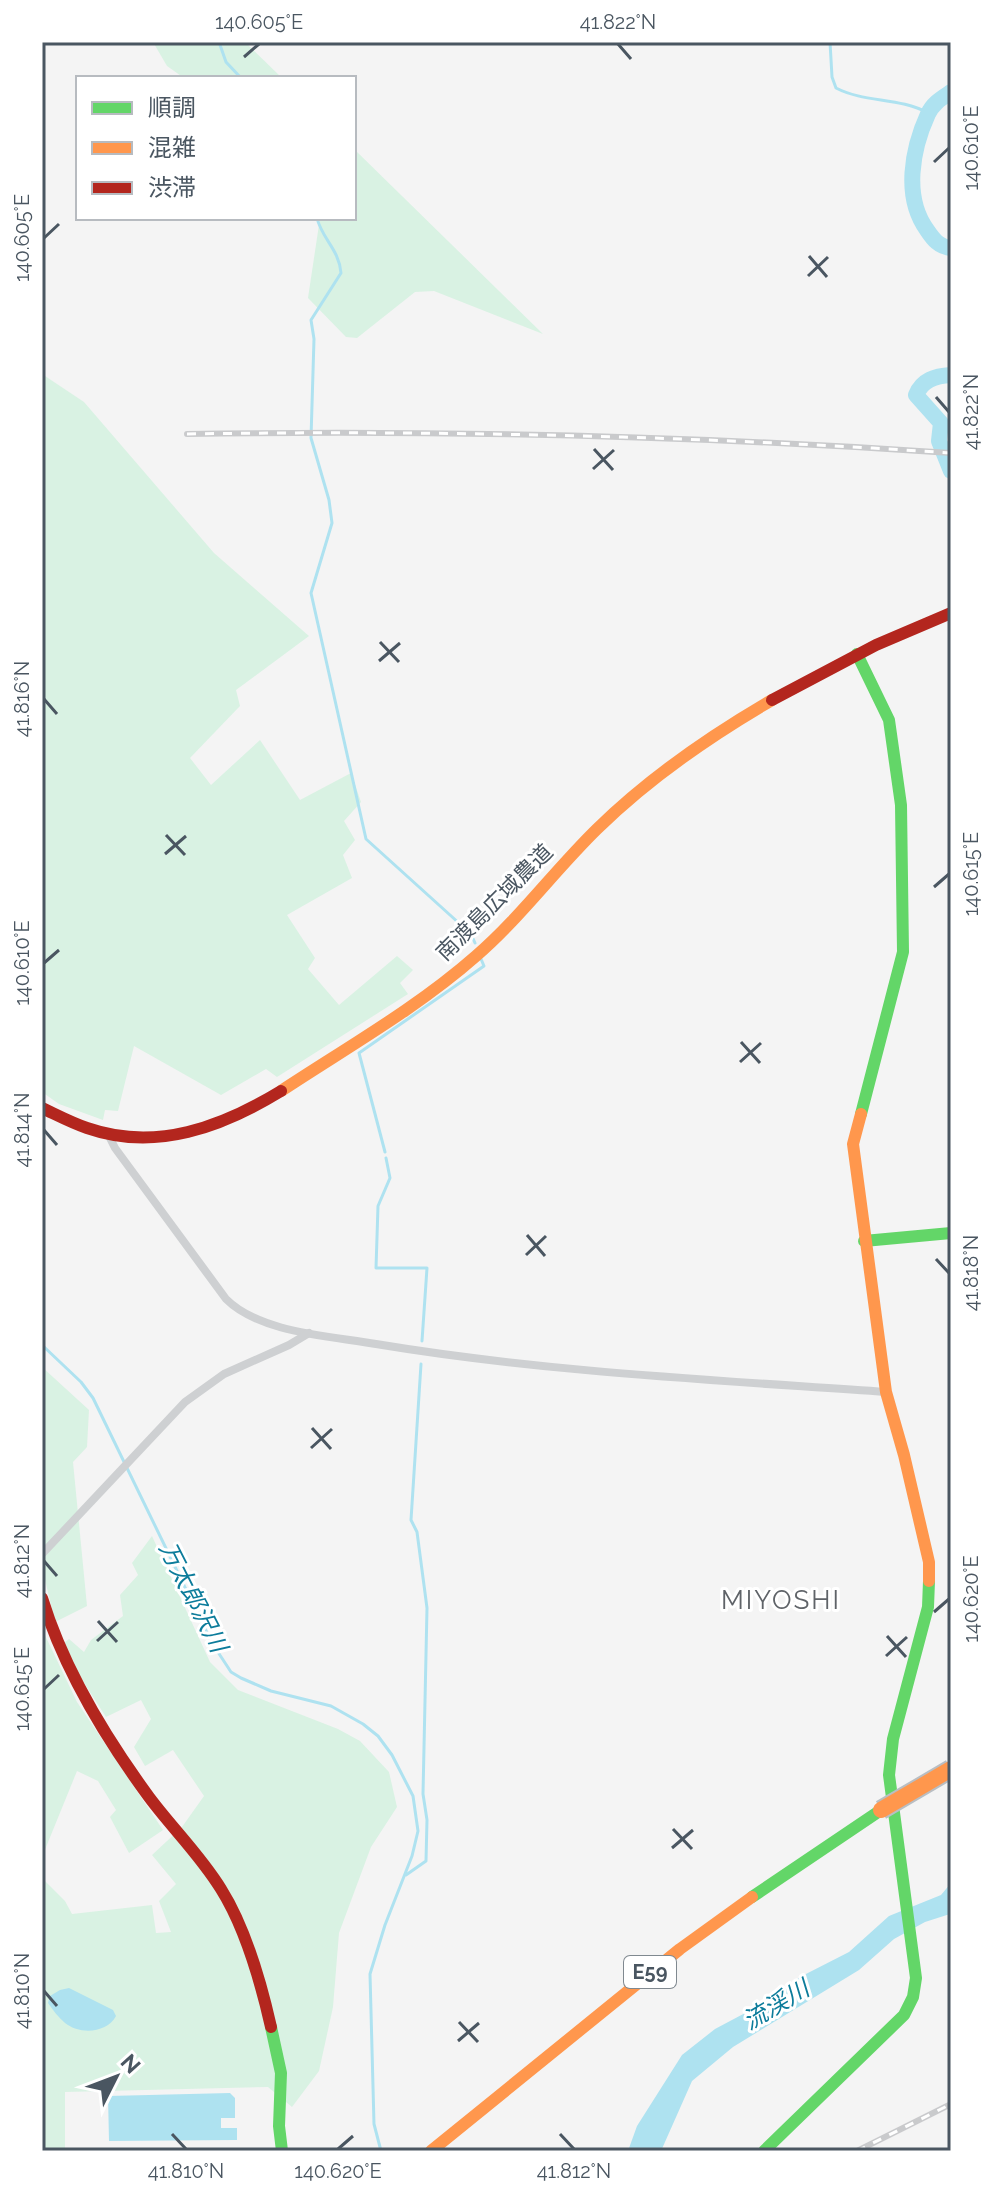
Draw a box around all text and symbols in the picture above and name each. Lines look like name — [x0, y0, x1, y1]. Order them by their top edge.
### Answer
text: 140.605°E — [215, 10, 303, 34]
text: 41.822°N — [580, 10, 656, 34]
legend — [76, 76, 356, 220]
text: 順調 — [148, 93, 196, 122]
text: 140.610°E — [959, 105, 983, 191]
text: 混雑 — [148, 133, 196, 162]
text: 渋滞 — [148, 173, 196, 202]
text: 140.605°E — [10, 194, 34, 282]
text: 41.822°N — [959, 374, 983, 450]
text: 41.816°N — [10, 661, 34, 737]
text: 140.615°E — [959, 832, 983, 916]
street label: 南渡島広域農道 — [430, 838, 558, 966]
text: 140.610°E — [10, 920, 34, 1006]
text: 41.814°N — [10, 1092, 34, 1168]
text: 41.818°N — [959, 1235, 983, 1311]
text: 41.812°N — [10, 1524, 34, 1598]
water label: 万太郎沢川 — [153, 1537, 235, 1659]
text: 140.620°E — [959, 1555, 983, 1643]
district label: MIYOSHI — [721, 1585, 841, 1615]
text: 140.615°E — [10, 1647, 34, 1731]
text: 41.810°N — [10, 1953, 34, 2029]
road number: E59 — [624, 1956, 676, 1988]
water label: 流渓川 — [737, 1972, 817, 2036]
north arrow — [76, 2037, 156, 2117]
text: N — [116, 2049, 146, 2079]
text: 41.810°N — [148, 2159, 224, 2183]
text: 140.620°E — [294, 2159, 382, 2183]
text: 41.812°N — [537, 2159, 611, 2183]

